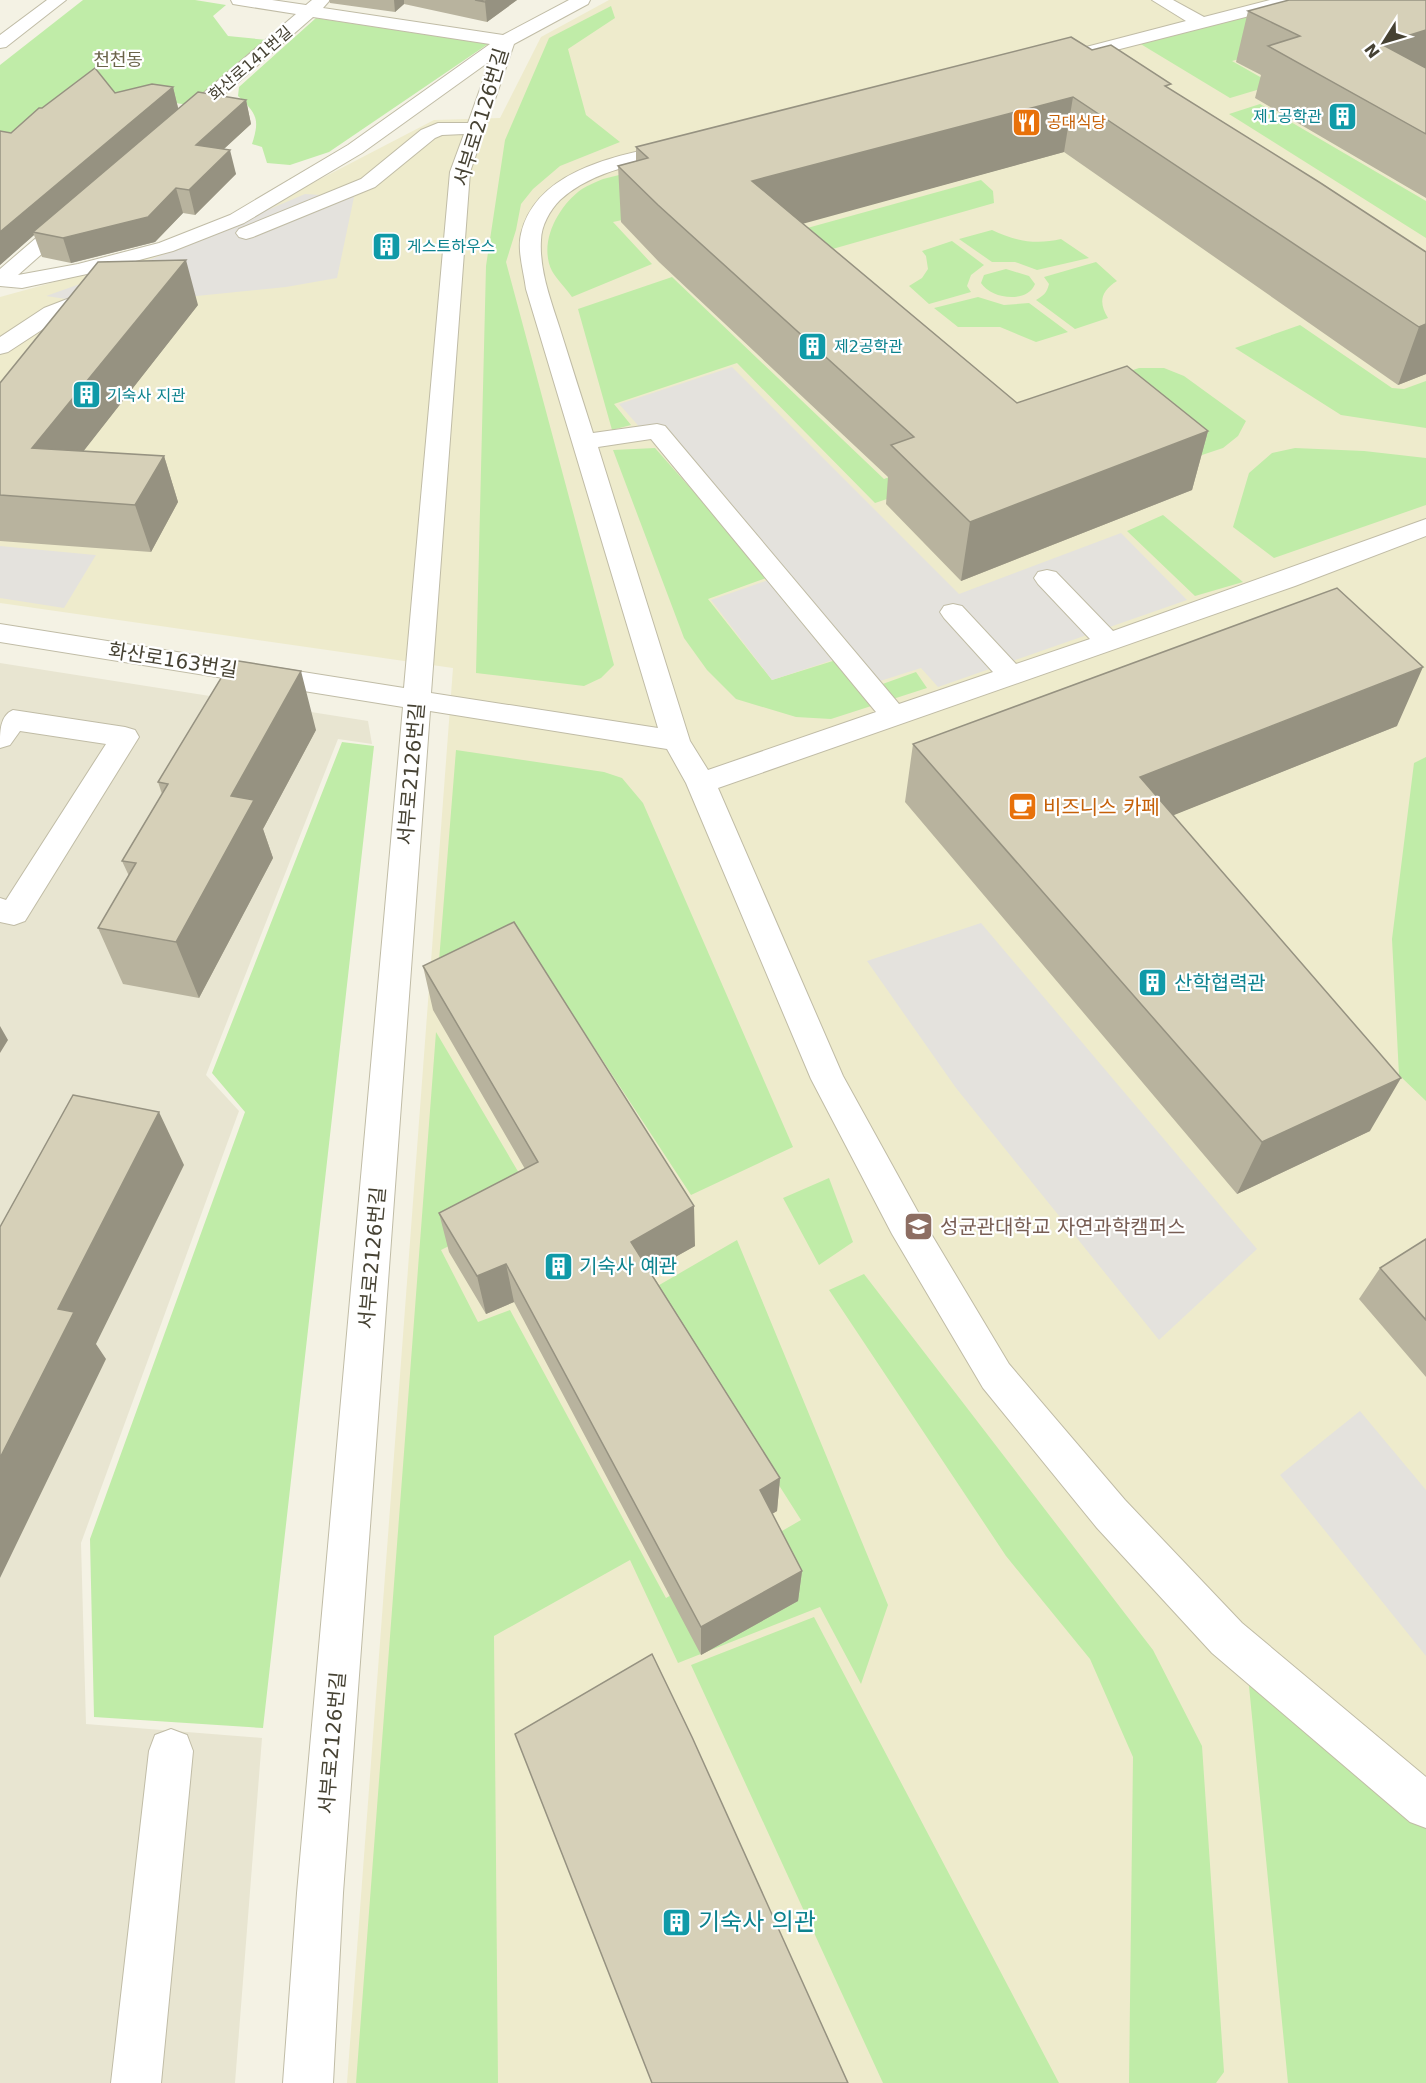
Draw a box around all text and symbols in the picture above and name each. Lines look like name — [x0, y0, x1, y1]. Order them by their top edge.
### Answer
north arrow — [1354, 12, 1414, 72]
street label: 화산로141번길 — [205, 22, 296, 105]
text: N — [1361, 40, 1384, 62]
street label: 서부로2126번길 — [449, 45, 513, 189]
district label: 천천동 — [93, 49, 143, 70]
building icon: 제1공학관 — [1327, 100, 1359, 132]
restaurant icon: 공대식당 — [1010, 106, 1042, 138]
place label: 제1공학관 — [1253, 107, 1322, 126]
place label: 공대식당 — [1047, 113, 1106, 132]
building icon: 게스트하우스 — [370, 230, 402, 262]
place label: 게스트하우스 — [407, 237, 495, 256]
building icon: 제2공학관 — [797, 330, 829, 362]
place label: 제2공학관 — [834, 337, 903, 356]
building icon: 기숙사 지관 — [70, 379, 102, 411]
place label: 기숙사 지관 — [107, 386, 186, 405]
street label: 화산로163번길 — [107, 638, 239, 682]
street label: 서부로2126번길 — [393, 702, 429, 846]
cafe icon: 비즈니스 카페 — [1006, 791, 1038, 823]
place label: 비즈니스 카페 — [1043, 795, 1160, 819]
building icon: 산학협력관 — [1137, 967, 1169, 999]
place label: 산학협력관 — [1174, 971, 1266, 995]
street label: 서부로2126번길 — [354, 1186, 390, 1330]
school or university icon: 성균관대학교 자연과학캠퍼스 — [903, 1211, 935, 1243]
place label: 성균관대학교 자연과학캠퍼스 — [940, 1215, 1186, 1239]
building icon: 기숙사 예관 — [542, 1250, 574, 1282]
place label: 기숙사 예관 — [579, 1254, 677, 1278]
street label: 서부로2126번길 — [314, 1671, 350, 1815]
building icon: 기숙사 의관 — [661, 1906, 693, 1938]
place label: 기숙사 의관 — [698, 1908, 816, 1936]

